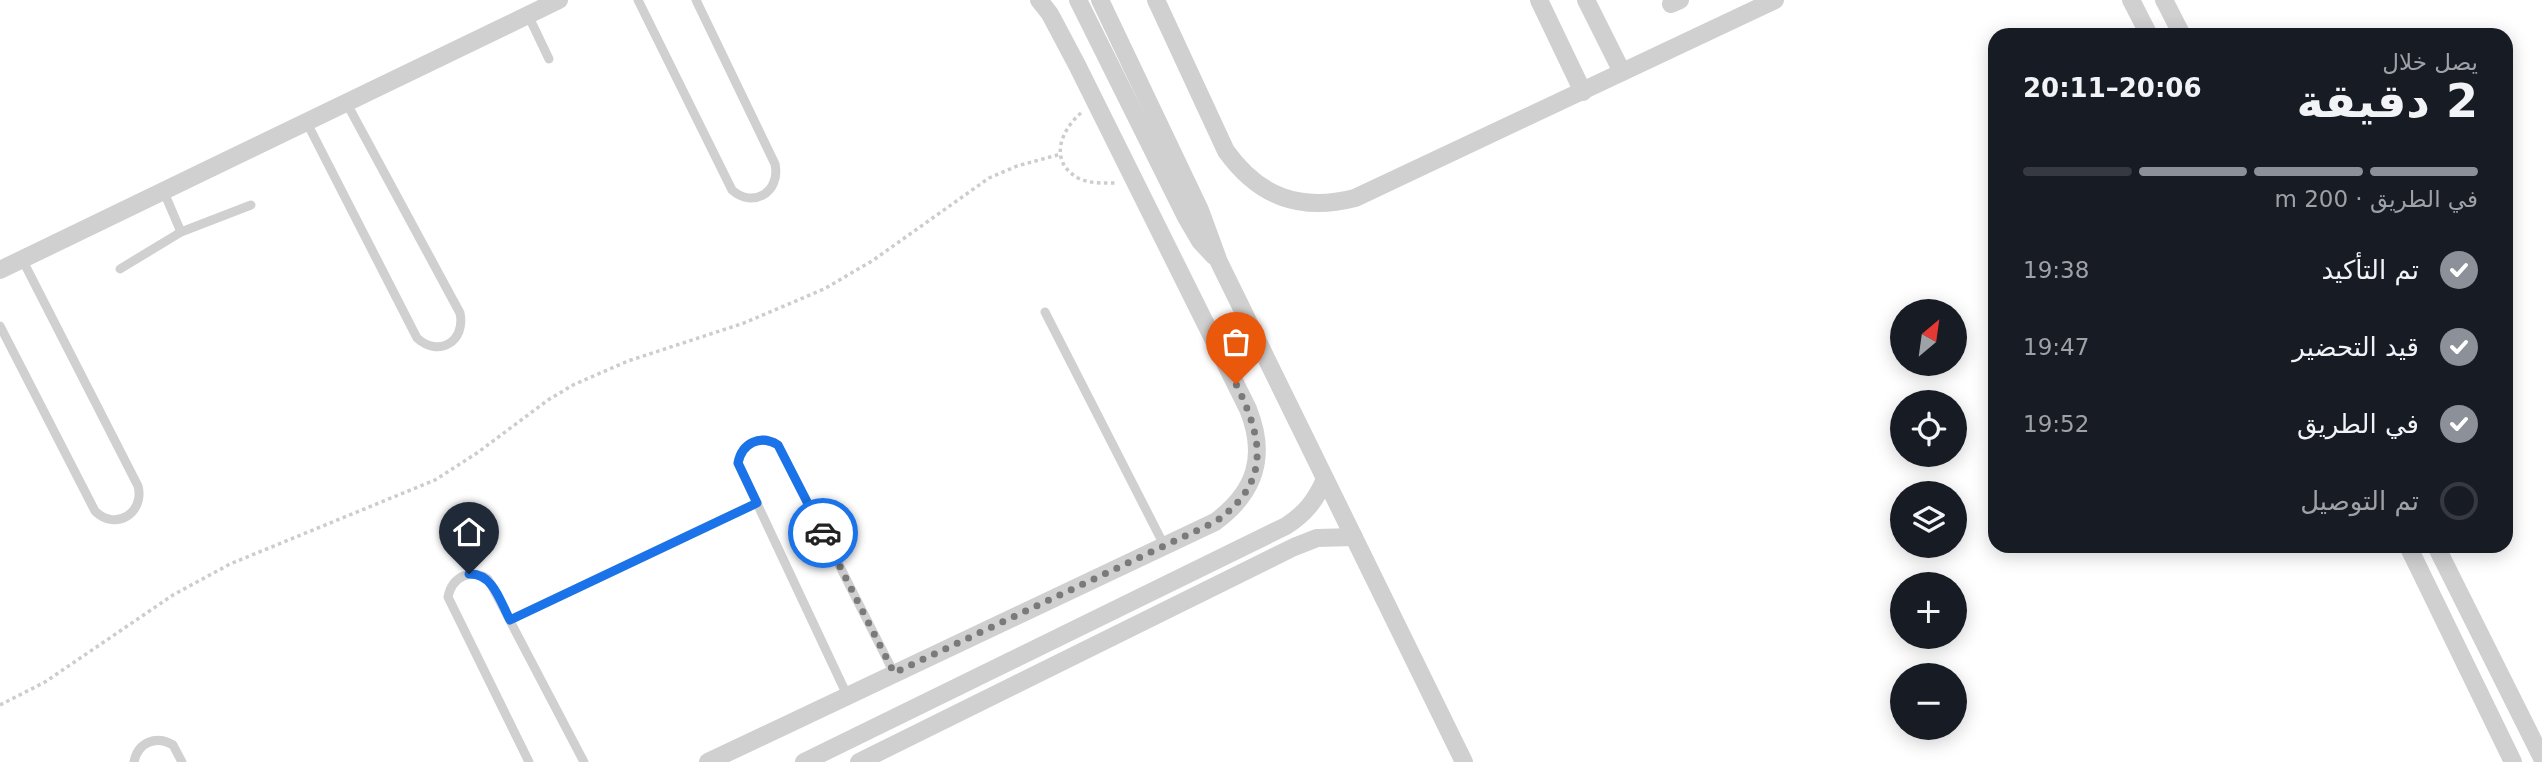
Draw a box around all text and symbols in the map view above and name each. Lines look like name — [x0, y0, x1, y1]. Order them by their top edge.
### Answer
text: يصل خلال — [2382, 49, 2478, 75]
text: 20:06–20:11 — [2023, 73, 2202, 103]
text: 2 دقيقة — [2296, 74, 2478, 128]
text: في الطريق · 200 m — [2274, 186, 2478, 212]
icon: check — [2440, 251, 2478, 289]
text: تم التأكيد — [2321, 255, 2419, 285]
text: 19:38 — [2023, 257, 2089, 283]
north arrow — [1890, 299, 1967, 376]
map controls — [1890, 299, 1967, 740]
pin — [1206, 312, 1266, 384]
icon: bag — [1217, 323, 1255, 361]
icon: check — [2440, 328, 2478, 366]
text: قيد التحضير — [2292, 332, 2419, 362]
text: 19:47 — [2023, 334, 2089, 360]
button: locate — [1890, 390, 1967, 467]
icon: check — [2440, 405, 2478, 443]
text: في الطريق — [2297, 409, 2419, 439]
text: 19:52 — [2023, 411, 2089, 437]
button: layers — [1890, 481, 1967, 558]
text: تم التوصيل — [2300, 486, 2419, 516]
courier — [788, 498, 858, 568]
pin — [439, 502, 499, 574]
icon: home — [450, 513, 488, 551]
icon: car — [804, 514, 842, 552]
button: + — [1890, 572, 1967, 649]
button: − — [1890, 663, 1967, 740]

